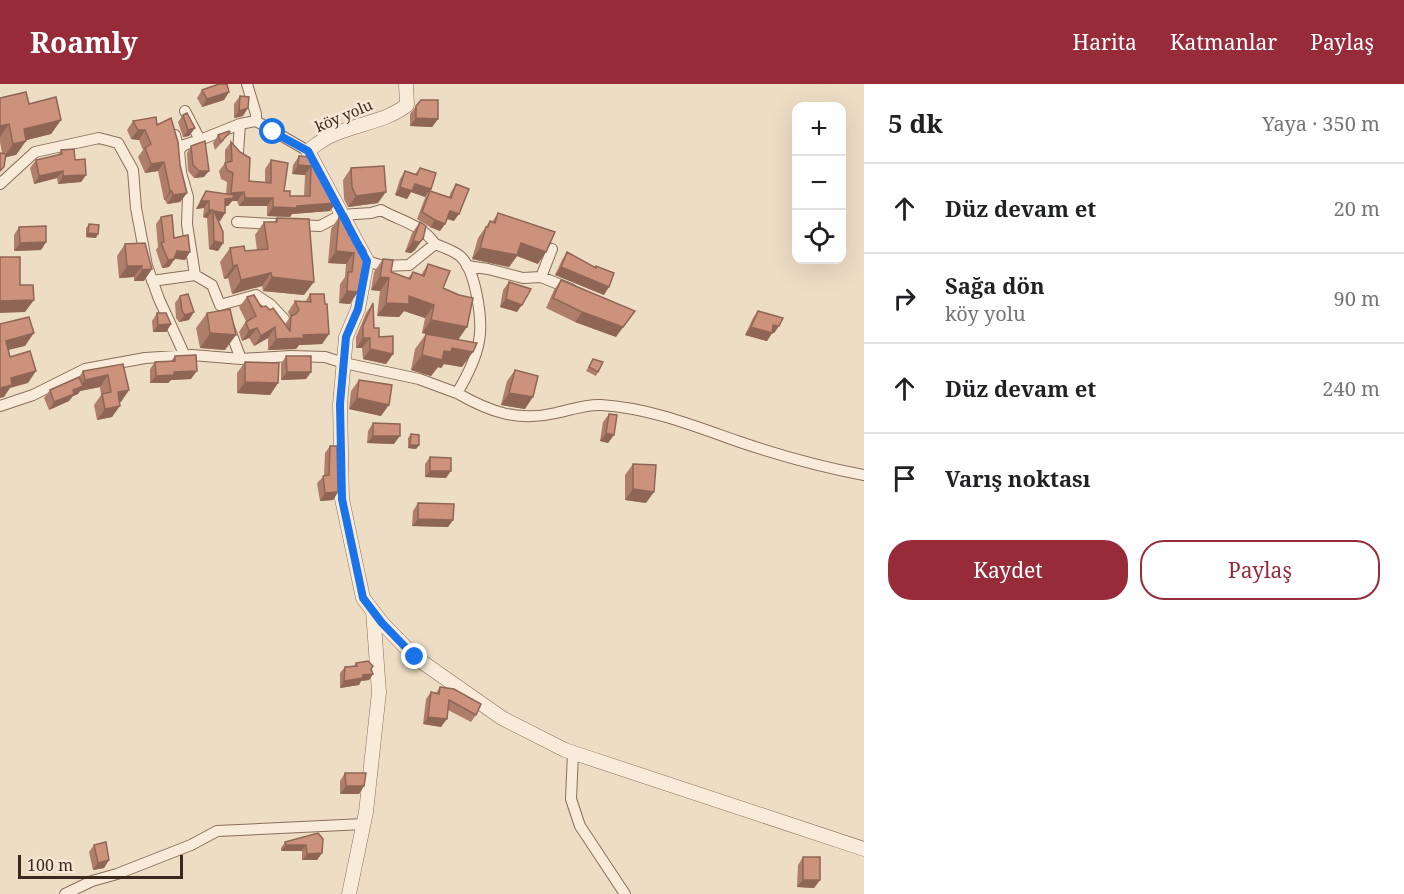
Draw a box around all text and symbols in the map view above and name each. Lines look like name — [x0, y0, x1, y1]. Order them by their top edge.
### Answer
text: Roamly — [30, 23, 138, 61]
text: Harita — [1073, 28, 1137, 56]
text: Katmanlar — [1170, 28, 1277, 56]
text: Paylaş — [1310, 28, 1374, 56]
street label: köy yolu — [312, 94, 376, 136]
map controls — [792, 102, 846, 264]
button: + — [792, 102, 846, 156]
text: 5 dk — [888, 105, 943, 141]
text: Yaya · 350 m — [1262, 110, 1380, 137]
route start — [259, 118, 285, 144]
button: − — [792, 156, 846, 210]
icon: ahead — [888, 192, 921, 225]
text: Düz devam et — [945, 193, 1096, 223]
text: 20 m — [1334, 195, 1380, 222]
button: locate — [792, 210, 846, 264]
text: Sağa dön — [945, 270, 1045, 300]
icon: right — [888, 282, 921, 315]
text: 90 m — [1334, 285, 1380, 312]
text: köy yolu — [945, 300, 1026, 327]
icon: ahead — [888, 372, 921, 405]
text: Düz devam et — [945, 373, 1096, 403]
text: 240 m — [1322, 375, 1380, 402]
icon: arrive — [888, 462, 921, 495]
text: Varış noktası — [945, 463, 1090, 493]
button: Kaydet — [888, 540, 1128, 600]
button: Paylaş — [1140, 540, 1380, 600]
route end — [401, 643, 427, 669]
scale bar — [18, 852, 183, 880]
text: 100 m — [27, 854, 73, 876]

